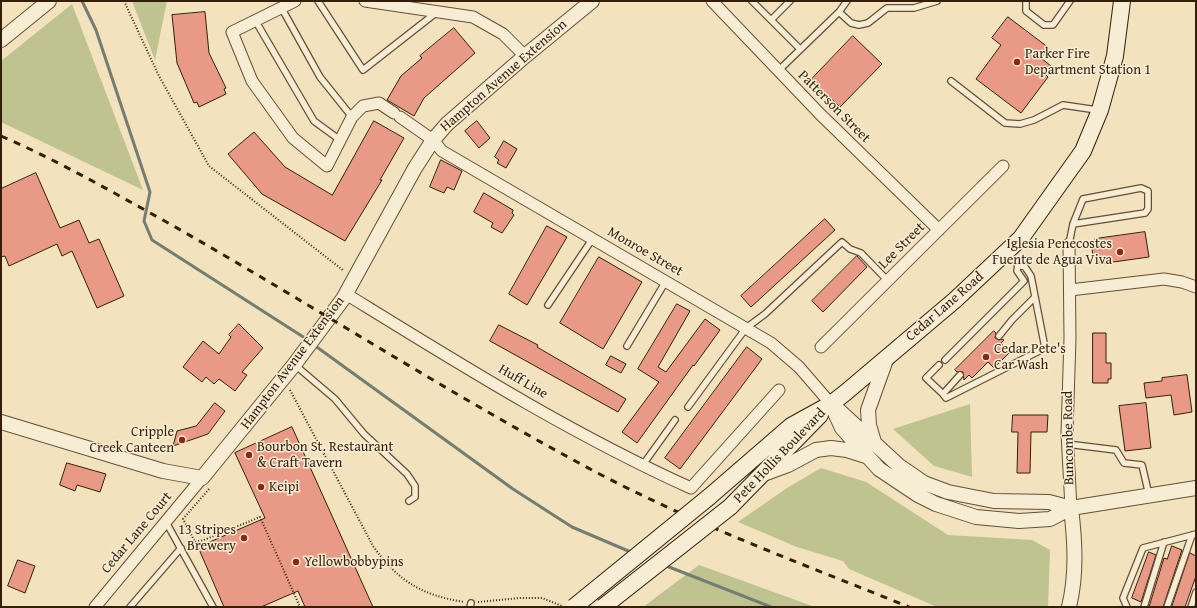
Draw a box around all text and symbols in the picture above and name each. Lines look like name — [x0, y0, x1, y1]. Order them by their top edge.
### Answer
street label: Hampton Avenue Extension — [437, 16, 571, 136]
place label: Parker Fire Department Station 1 — [1025, 46, 1151, 78]
marker: Parker Fire Department Station 1 — [1012, 57, 1022, 67]
street label: Patterson Street — [794, 67, 874, 147]
street label: Lee Street — [875, 219, 929, 273]
street label: Monroe Street — [604, 224, 686, 280]
place label: Iglesia Penecostes Fuente de Agua Viva — [992, 236, 1112, 268]
marker: Iglesia Penecostes Fuente de Agua Viva — [1115, 247, 1125, 257]
street label: Cedar Lane Road — [903, 269, 987, 345]
street label: Hampton Avenue Extension — [238, 293, 348, 433]
place label: Cedar Pete's Car Wash — [994, 341, 1066, 374]
marker: Cedar Pete's Car Wash — [981, 352, 991, 362]
street label: Huff Line — [495, 361, 551, 403]
street label: Buncombe Road — [1060, 391, 1078, 485]
street label: Pete Hollis Boulevard — [730, 405, 830, 507]
place label: Cripple Creek Canteen — [89, 424, 174, 456]
marker: Cripple Creek Canteen — [177, 435, 187, 445]
place label: Bourbon St. Restaurant & Craft Tavern — [257, 439, 393, 472]
marker: Bourbon St. Restaurant & Craft Tavern — [244, 450, 254, 460]
place label: Keipi — [269, 479, 299, 495]
marker: Keipi — [256, 482, 266, 492]
street label: Cedar Lane Court — [98, 489, 176, 577]
place label: 13 Stripes Brewery — [178, 522, 236, 554]
marker: 13 Stripes Brewery — [239, 533, 249, 543]
place label: Yellowbobbypins — [304, 554, 404, 570]
marker: Yellowbobbypins — [291, 557, 301, 567]

